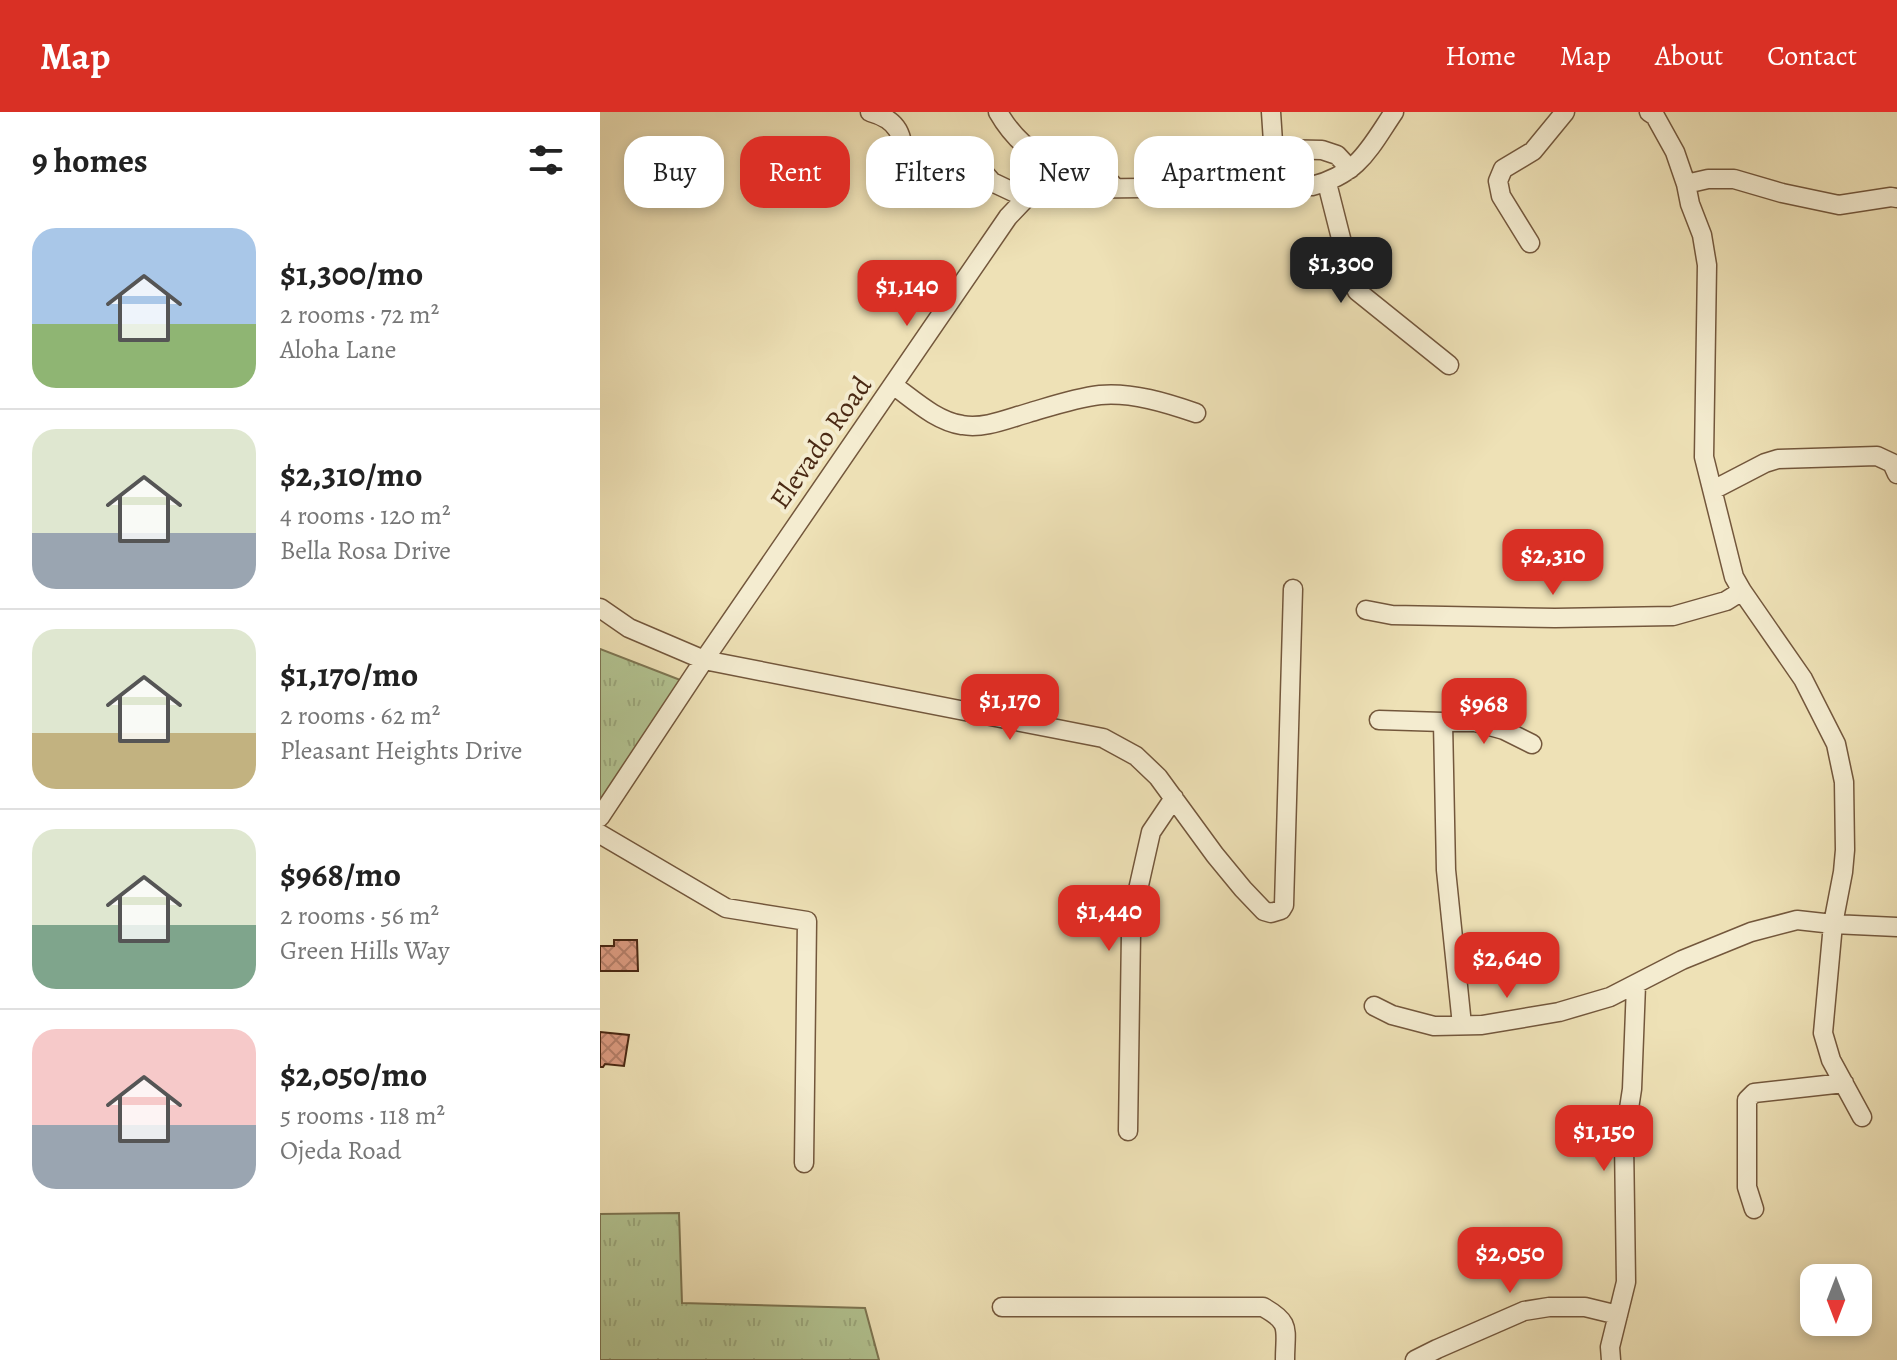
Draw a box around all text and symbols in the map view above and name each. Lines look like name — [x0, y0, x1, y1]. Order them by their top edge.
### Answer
text: Map — [40, 30, 110, 82]
text: Home — [1445, 37, 1516, 75]
text: Map — [1560, 37, 1611, 75]
text: About — [1655, 37, 1723, 75]
text: Contact — [1767, 37, 1857, 75]
chip: Buy — [624, 136, 724, 208]
chip: Rent — [740, 136, 850, 208]
chip: Filters — [866, 136, 994, 208]
chip: New — [1010, 136, 1118, 208]
chip: Apartment — [1134, 136, 1314, 208]
text: 9 homes — [32, 137, 148, 184]
icon: filters — [524, 138, 568, 182]
pin: $1,300 — [1276, 237, 1406, 305]
text: $1,300 — [1308, 245, 1374, 280]
text: $1,300/mo — [280, 250, 423, 297]
icon: home — [96, 260, 192, 356]
pin: $1,140 — [842, 260, 972, 328]
text: $1,140 — [875, 268, 939, 303]
text: 2 rooms · 72 m² — [280, 297, 439, 332]
text: Aloha Lane — [280, 332, 396, 367]
street label: Elevado Road — [761, 368, 881, 516]
text: $2,310/mo — [280, 451, 423, 498]
icon: home — [96, 461, 192, 557]
text: 4 rooms · 120 m² — [280, 498, 450, 533]
pin: $2,310 — [1488, 529, 1618, 597]
text: Bella Rosa Drive — [280, 533, 451, 568]
text: $2,310 — [1520, 537, 1586, 572]
text: $1,170/mo — [280, 651, 418, 698]
icon: home — [96, 661, 192, 757]
pin: $1,170 — [945, 674, 1075, 742]
pin: $968 — [1437, 678, 1531, 746]
text: $1,170 — [979, 682, 1041, 717]
text: $968 — [1460, 686, 1508, 721]
text: 2 rooms · 62 m² — [280, 698, 440, 733]
text: Pleasant Heights Drive — [280, 733, 523, 768]
text: $968/mo — [280, 851, 401, 898]
icon: home — [96, 861, 192, 957]
pin: $1,440 — [1044, 885, 1174, 953]
text: $1,440 — [1076, 893, 1142, 928]
text: 2 rooms · 56 m² — [280, 898, 439, 933]
pin: $2,640 — [1442, 932, 1572, 1000]
text: Green Hills Way — [280, 933, 450, 968]
text: $2,640 — [1472, 940, 1542, 975]
text: $2,050/mo — [280, 1051, 427, 1098]
icon: home — [96, 1061, 192, 1157]
text: 5 rooms · 118 m² — [280, 1098, 445, 1133]
pin: $1,150 — [1539, 1105, 1669, 1173]
text: $1,150 — [1573, 1113, 1635, 1148]
text: Ojeda Road — [280, 1133, 402, 1168]
pin: $2,050 — [1445, 1227, 1575, 1295]
text: $2,050 — [1476, 1235, 1544, 1270]
north arrow — [1800, 1264, 1872, 1336]
map controls — [1800, 1264, 1872, 1336]

